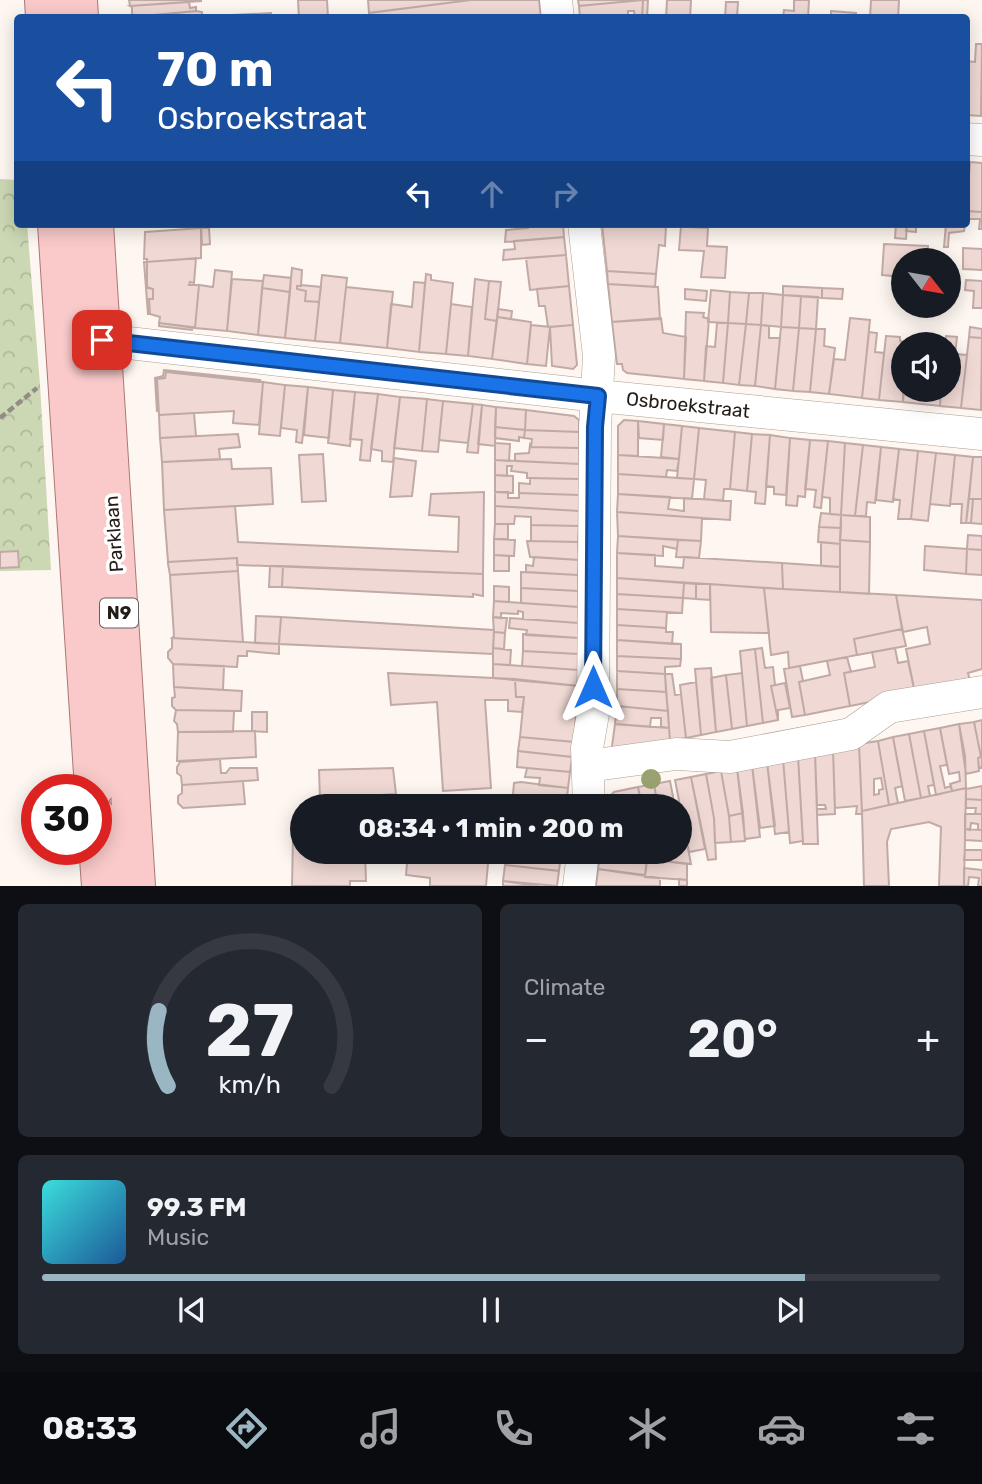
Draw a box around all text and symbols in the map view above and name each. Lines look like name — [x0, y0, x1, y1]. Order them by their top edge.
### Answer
text: 70 m — [157, 40, 274, 98]
icon: left — [42, 42, 133, 133]
text: Osbroekstraat — [157, 99, 367, 137]
icon: left — [400, 175, 438, 213]
icon: ahead — [473, 175, 511, 213]
icon: right — [546, 175, 584, 213]
north arrow — [891, 248, 961, 318]
map controls — [891, 248, 961, 402]
pin — [72, 310, 132, 370]
icon: arrive — [83, 321, 121, 359]
button: sound — [891, 332, 961, 402]
street label: Osbroekstraat — [625, 387, 752, 423]
street label: Parklaan — [100, 495, 128, 573]
road number: N9 — [100, 598, 138, 628]
position arrow — [556, 650, 630, 724]
speed limit sign: 30 — [21, 774, 112, 865]
text: 08:34 · 1 min · 200 m — [358, 813, 624, 844]
text: Climate — [524, 973, 605, 1001]
text: 27 — [205, 989, 295, 1075]
text: 20° — [687, 1008, 778, 1070]
text: − — [524, 1016, 549, 1062]
text: + — [916, 1016, 940, 1062]
text: km/h — [219, 1070, 281, 1099]
text: 99.3 FM — [147, 1192, 247, 1223]
text: Music — [147, 1223, 209, 1251]
icon: previous — [173, 1291, 211, 1329]
icon: pause — [472, 1291, 510, 1329]
icon: next — [771, 1291, 809, 1329]
icon: directions — [222, 1404, 271, 1453]
icon: music — [356, 1404, 405, 1453]
icon: phone — [489, 1404, 538, 1453]
icon: climate — [623, 1404, 672, 1453]
icon: car — [757, 1404, 806, 1453]
icon: filters — [891, 1404, 940, 1453]
text: 08:33 — [42, 1409, 137, 1447]

